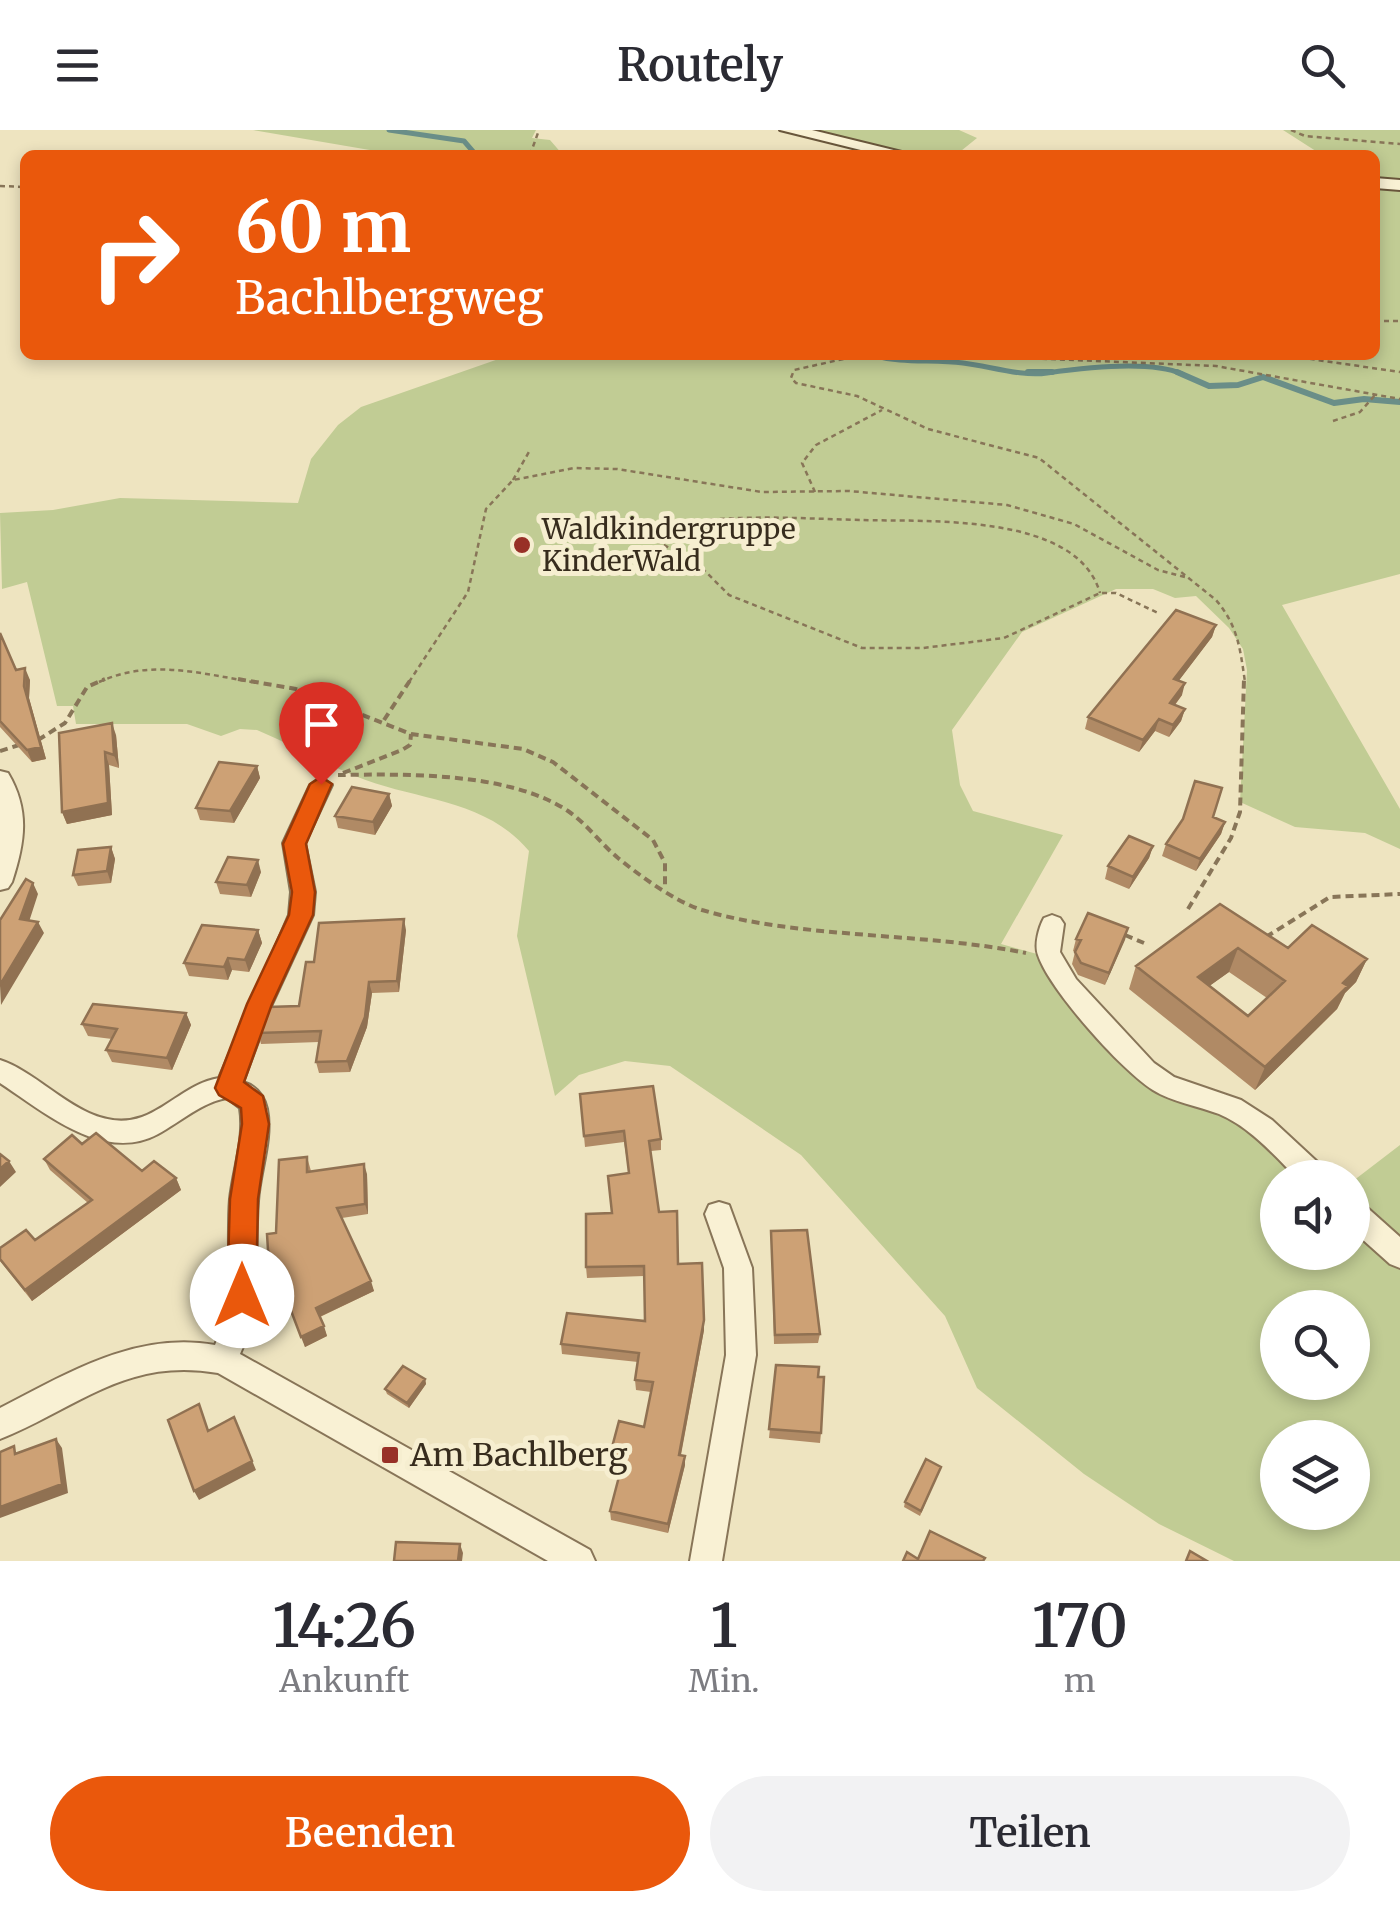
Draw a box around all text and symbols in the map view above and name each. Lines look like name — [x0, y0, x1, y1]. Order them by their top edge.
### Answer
text: Routely — [617, 37, 783, 93]
icon: menu — [50, 38, 105, 93]
icon: search — [1295, 38, 1350, 93]
text: 60 m — [235, 183, 411, 271]
icon: right — [70, 190, 200, 320]
text: Bachlbergweg — [235, 270, 544, 326]
place label: Waldkindergruppe KinderWald — [541, 511, 796, 579]
marker: Waldkindergruppe KinderWald — [511, 534, 533, 556]
pin — [279, 682, 364, 785]
icon: arrive — [294, 697, 349, 752]
map controls — [1260, 1160, 1370, 1530]
button: sound — [1260, 1160, 1370, 1270]
position arrow — [190, 1244, 294, 1348]
button: search — [1260, 1290, 1370, 1400]
button: layers — [1260, 1420, 1370, 1530]
place label: Am Bachlberg — [409, 1435, 628, 1475]
marker: Am Bachlberg — [379, 1444, 401, 1466]
text: 14:26 — [272, 1588, 416, 1663]
text: 1 — [710, 1588, 738, 1663]
text: 170 — [1032, 1588, 1128, 1663]
text: Ankunft — [279, 1661, 409, 1701]
text: Min. — [688, 1661, 759, 1701]
text: m — [1064, 1661, 1096, 1701]
button: Beenden — [50, 1776, 690, 1891]
button: Teilen — [710, 1776, 1350, 1891]

